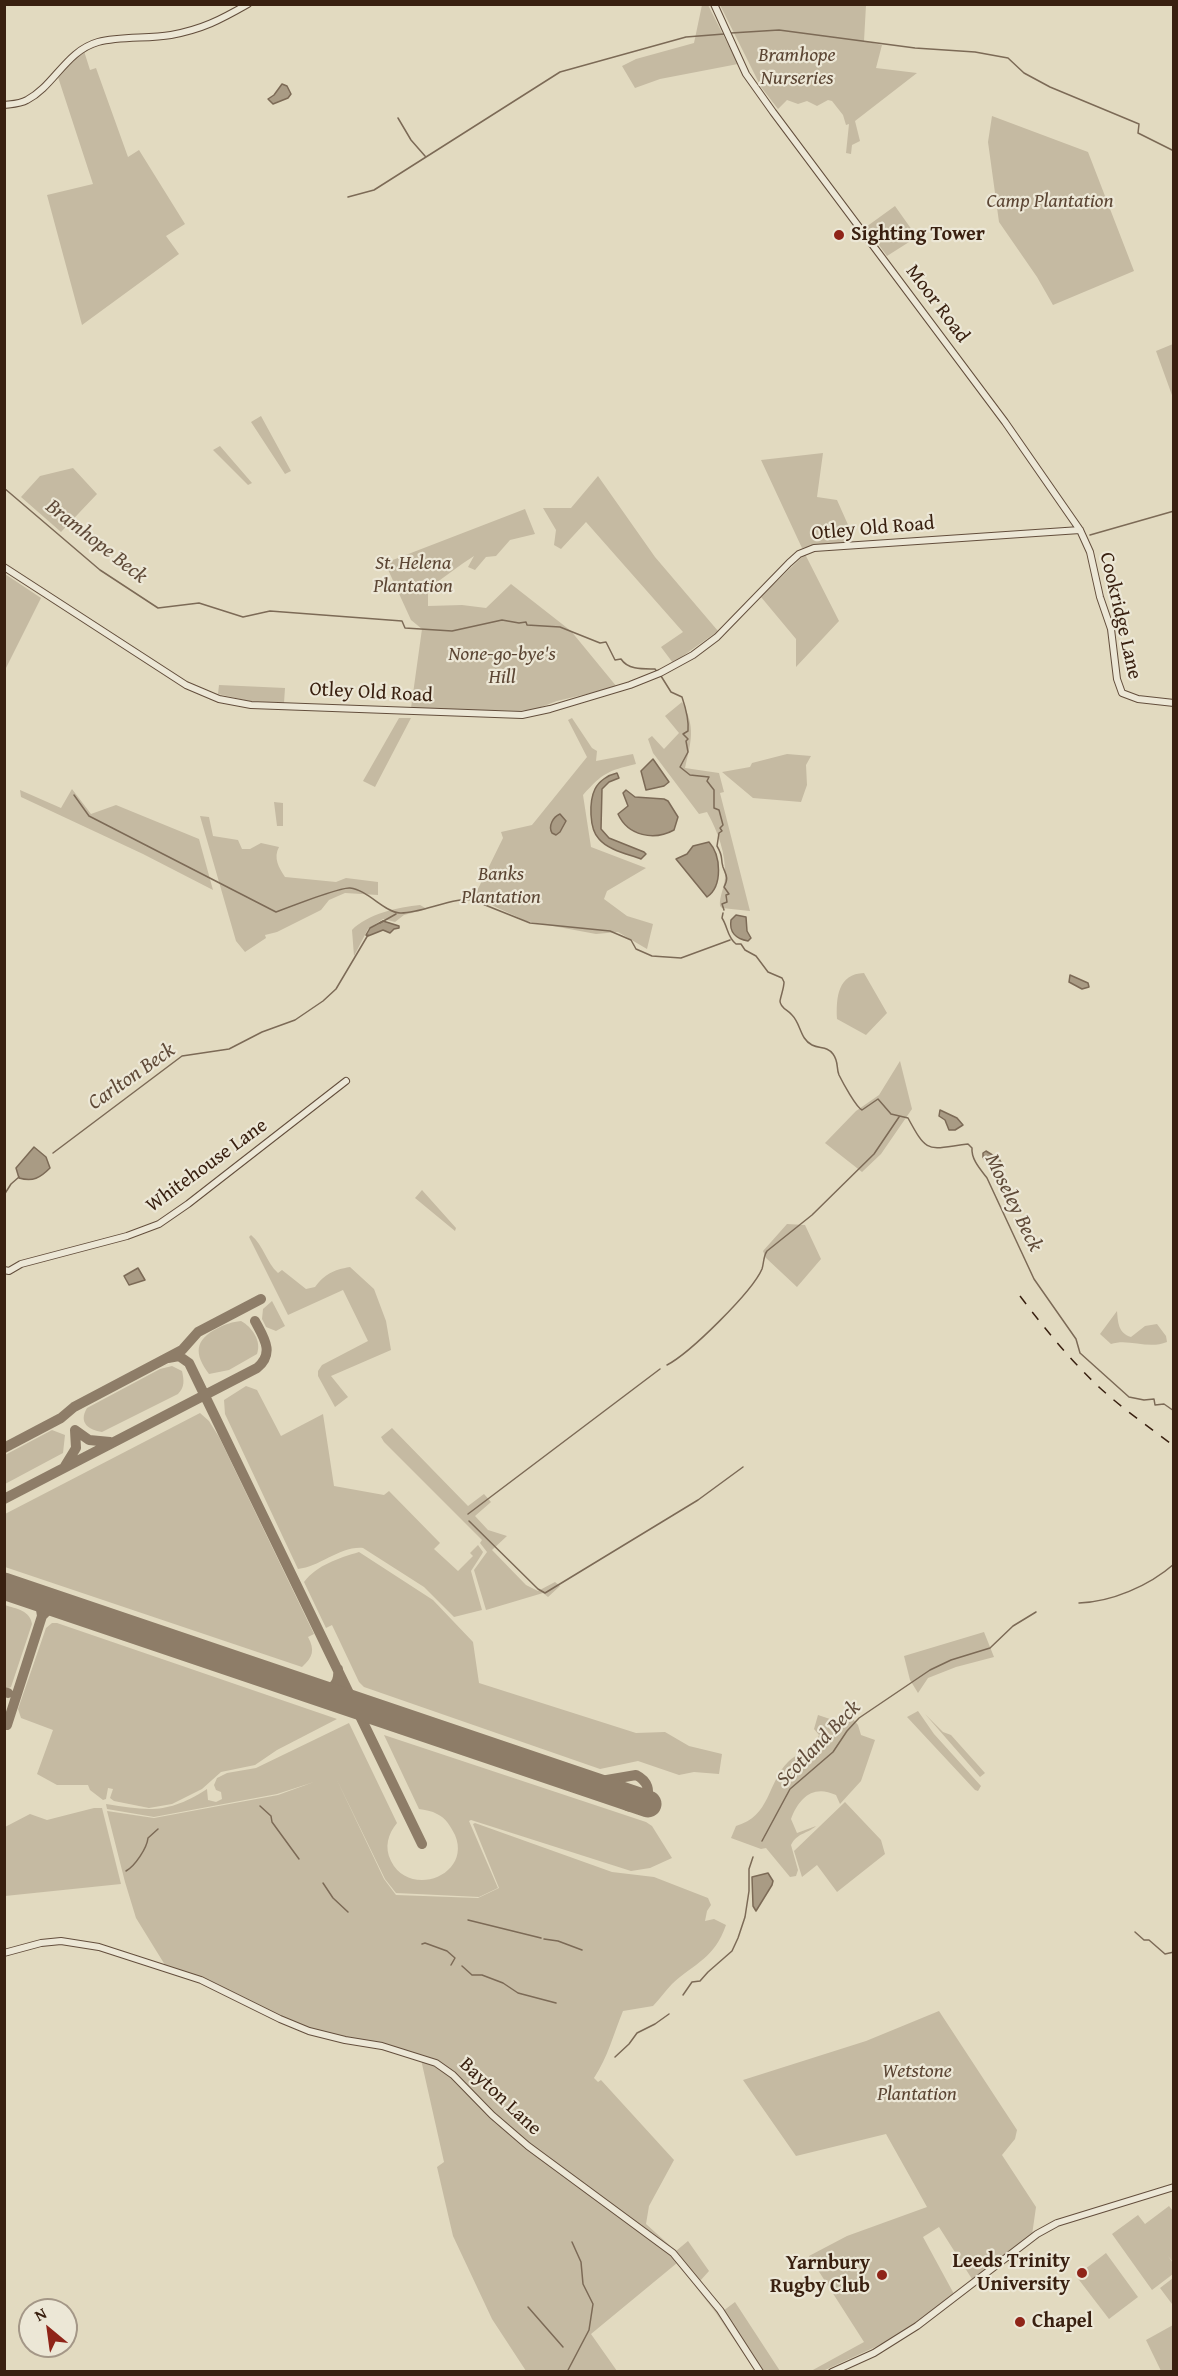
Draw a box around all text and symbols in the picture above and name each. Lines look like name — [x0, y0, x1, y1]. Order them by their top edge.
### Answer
park label: Bramhope Nurseries — [758, 44, 836, 91]
park label: Camp Plantation — [986, 190, 1114, 214]
place label: Sighting Tower — [851, 223, 985, 247]
marker: Sighting Tower — [832, 228, 846, 242]
street label: Moor Road — [900, 260, 974, 348]
water label: Bramhope Beck — [40, 494, 152, 590]
street label: Otley Old Road — [811, 512, 935, 546]
street label: Cookridge Lane — [1094, 550, 1146, 682]
park label: St. Helena Plantation — [373, 552, 453, 599]
park label: None-go-bye's Hill — [448, 643, 556, 690]
street label: Otley Old Road — [309, 678, 433, 708]
park label: Banks Plantation — [461, 863, 541, 910]
water label: Carlton Beck — [84, 1038, 180, 1116]
street label: Whitehouse Lane — [142, 1114, 272, 1218]
water label: Moseley Beck — [979, 1150, 1047, 1256]
water label: Scotland Beck — [772, 1696, 866, 1792]
street label: Bayton Lane — [454, 2053, 546, 2141]
park label: Wetstone Plantation — [877, 2060, 957, 2107]
place label: Leeds Trinity University — [952, 2250, 1070, 2297]
place label: Yarnbury Rugby Club — [770, 2252, 870, 2299]
marker: Leeds Trinity University — [1075, 2266, 1089, 2280]
marker: Yarnbury Rugby Club — [875, 2268, 889, 2282]
north arrow — [18, 2298, 78, 2358]
text: N — [30, 2301, 51, 2327]
place label: Chapel — [1032, 2310, 1093, 2334]
marker: Chapel — [1013, 2315, 1027, 2329]

